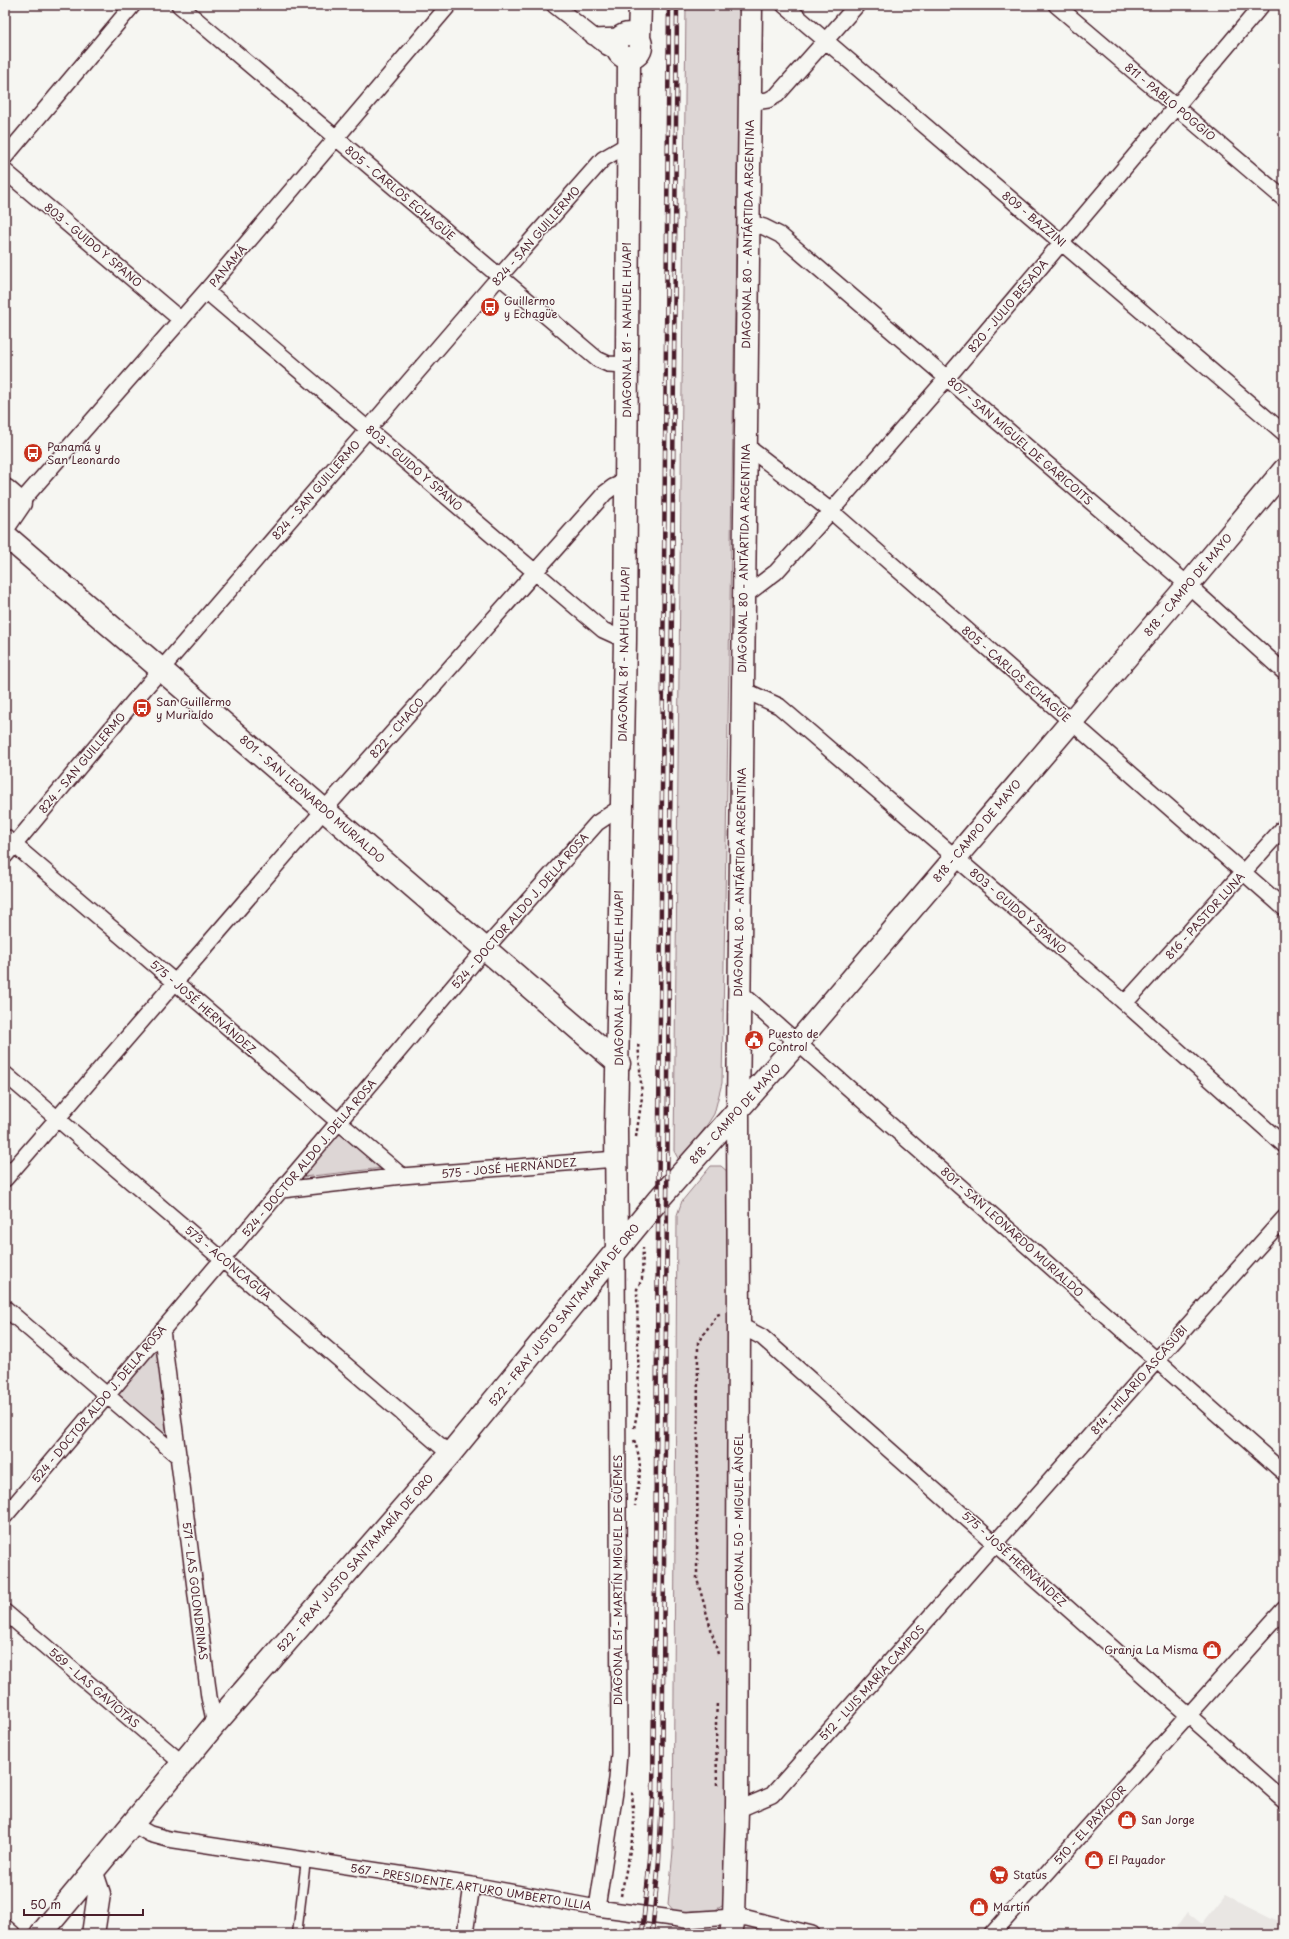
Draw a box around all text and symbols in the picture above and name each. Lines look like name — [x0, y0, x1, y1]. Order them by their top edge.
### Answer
street label: 811 - PABLO POGGIO — [1121, 58, 1219, 145]
street label: DIAGONAL 80 - ANTÁRTIDA ARGENTINA — [737, 119, 758, 349]
street label: 805 - CARLOS ECHAGÜE — [341, 141, 459, 244]
street label: 824 - SAN GUILLERMO — [487, 182, 584, 289]
street label: 809 - BAZZINI — [999, 187, 1070, 251]
street label: 803 - GUIDO Y SPANO — [41, 198, 146, 291]
street label: PANAMÁ — [205, 241, 250, 291]
street label: DIAGONAL 81 - NAHUEL HUAPI — [618, 242, 635, 418]
street label: 820 - JULIO BESADA — [963, 255, 1052, 356]
place label: Guillermo y Echagüe — [504, 292, 558, 322]
bus stop icon: Guillermo y Echagüe — [479, 296, 501, 318]
street label: 807 - SAN MIGUEL DE GARICOITS — [944, 373, 1097, 509]
street label: 803 - GUIDO Y SPANO — [362, 421, 467, 515]
street label: 824 - SAN GUILLERMO — [267, 436, 364, 543]
place label: Panamá y San Leonardo — [47, 438, 120, 468]
bus stop icon: Panamá y San Leonardo — [22, 442, 44, 464]
street label: DIAGONAL 80 - ANTÁRTIDA ARGENTINA — [733, 443, 754, 673]
street label: 818 - CAMPO DE MAYO — [1139, 529, 1236, 640]
street label: DIAGONAL 81 - NAHUEL HUAPI — [613, 566, 634, 742]
street label: 805 - CARLOS ECHAGÜE — [958, 621, 1075, 726]
place label: San Guillermo y Murialdo — [156, 693, 231, 723]
street label: 822 - CHACO — [365, 693, 428, 762]
bus stop icon: San Guillermo y Murialdo — [131, 697, 153, 719]
street label: 824 - SAN GUILLERMO — [34, 708, 129, 817]
street label: 801 - SAN LEONARDO MURIALDO — [236, 731, 389, 867]
street label: DIAGONAL 80 - ANTÁRTIDA ARGENTINA — [729, 767, 750, 997]
street label: 818 - CAMPO DE MAYO — [928, 775, 1025, 886]
street label: 524 - DOCTOR ALDO J. DELLA ROSA — [447, 829, 592, 992]
street label: 803 - GUIDO Y SPANO — [966, 864, 1071, 958]
street label: 816 - PASTOR LUNA — [1161, 868, 1249, 963]
street label: DIAGONAL 81 - NAHUEL HUAPI — [610, 890, 627, 1066]
street label: 575 - JOSÉ HERNÁNDEZ — [147, 956, 260, 1058]
place label: Puesto de Control — [768, 1025, 819, 1055]
public building icon: Puesto de Control — [743, 1029, 765, 1051]
street label: 818 - CAMPO DE MAYO — [685, 1060, 784, 1168]
street label: 524 - DOCTOR ALDO J. DELLA ROSA — [237, 1075, 380, 1240]
street label: 575 - JOSÉ HERNÁNDEZ — [441, 1153, 577, 1182]
street label: 801 - SAN LEONARDO MURIALDO — [937, 1163, 1088, 1301]
street label: 522 - FRAY JUSTO SANTAMARÍA DE ORO — [484, 1220, 643, 1410]
street label: 573 - ACONCAGUA — [181, 1221, 276, 1304]
street label: 524 - DOCTOR ALDO J. DELLA ROSA — [27, 1321, 170, 1486]
street label: 814 - HILARIO ASCASUBI — [1086, 1321, 1191, 1438]
street label: DIAGONAL 50 - MIGUEL ÁNGEL — [730, 1433, 747, 1611]
street label: DIAGONAL 51 - MARTÍN MIGUEL DE GÜEMES — [609, 1455, 626, 1705]
street label: 522 - FRAY JUSTO SANTAMARÍA DE ORO — [272, 1470, 437, 1655]
street label: 575 - JOSÉ HERNÁNDEZ — [958, 1507, 1070, 1610]
street label: 571 - LAS GOLONDRINAS — [179, 1521, 212, 1661]
street label: 512 - LUIS MARÍA CAMPOS — [815, 1621, 928, 1744]
shop icon: Granja La Misma — [1201, 1639, 1223, 1661]
place label: Granja La Misma — [1104, 1641, 1198, 1658]
street label: 569 - LAS GAVIOTAS — [45, 1643, 143, 1732]
street label: 510 - EL PAYADOR — [1049, 1781, 1130, 1868]
shop icon: San Jorge — [1116, 1809, 1138, 1831]
place label: San Jorge — [1141, 1811, 1195, 1828]
shop icon: El Payador — [1083, 1849, 1105, 1871]
place label: El Payador — [1108, 1851, 1165, 1868]
street label: 567 - PRESIDENTE ARTURO UMBERTO ILLIA — [349, 1859, 593, 1914]
supermarket icon: Status — [988, 1864, 1010, 1886]
place label: Status — [1013, 1866, 1047, 1883]
scale bar — [24, 1891, 143, 1917]
text: 50 m — [30, 1895, 61, 1913]
shop icon: Martín — [968, 1896, 990, 1918]
place label: Martín — [993, 1898, 1030, 1915]

